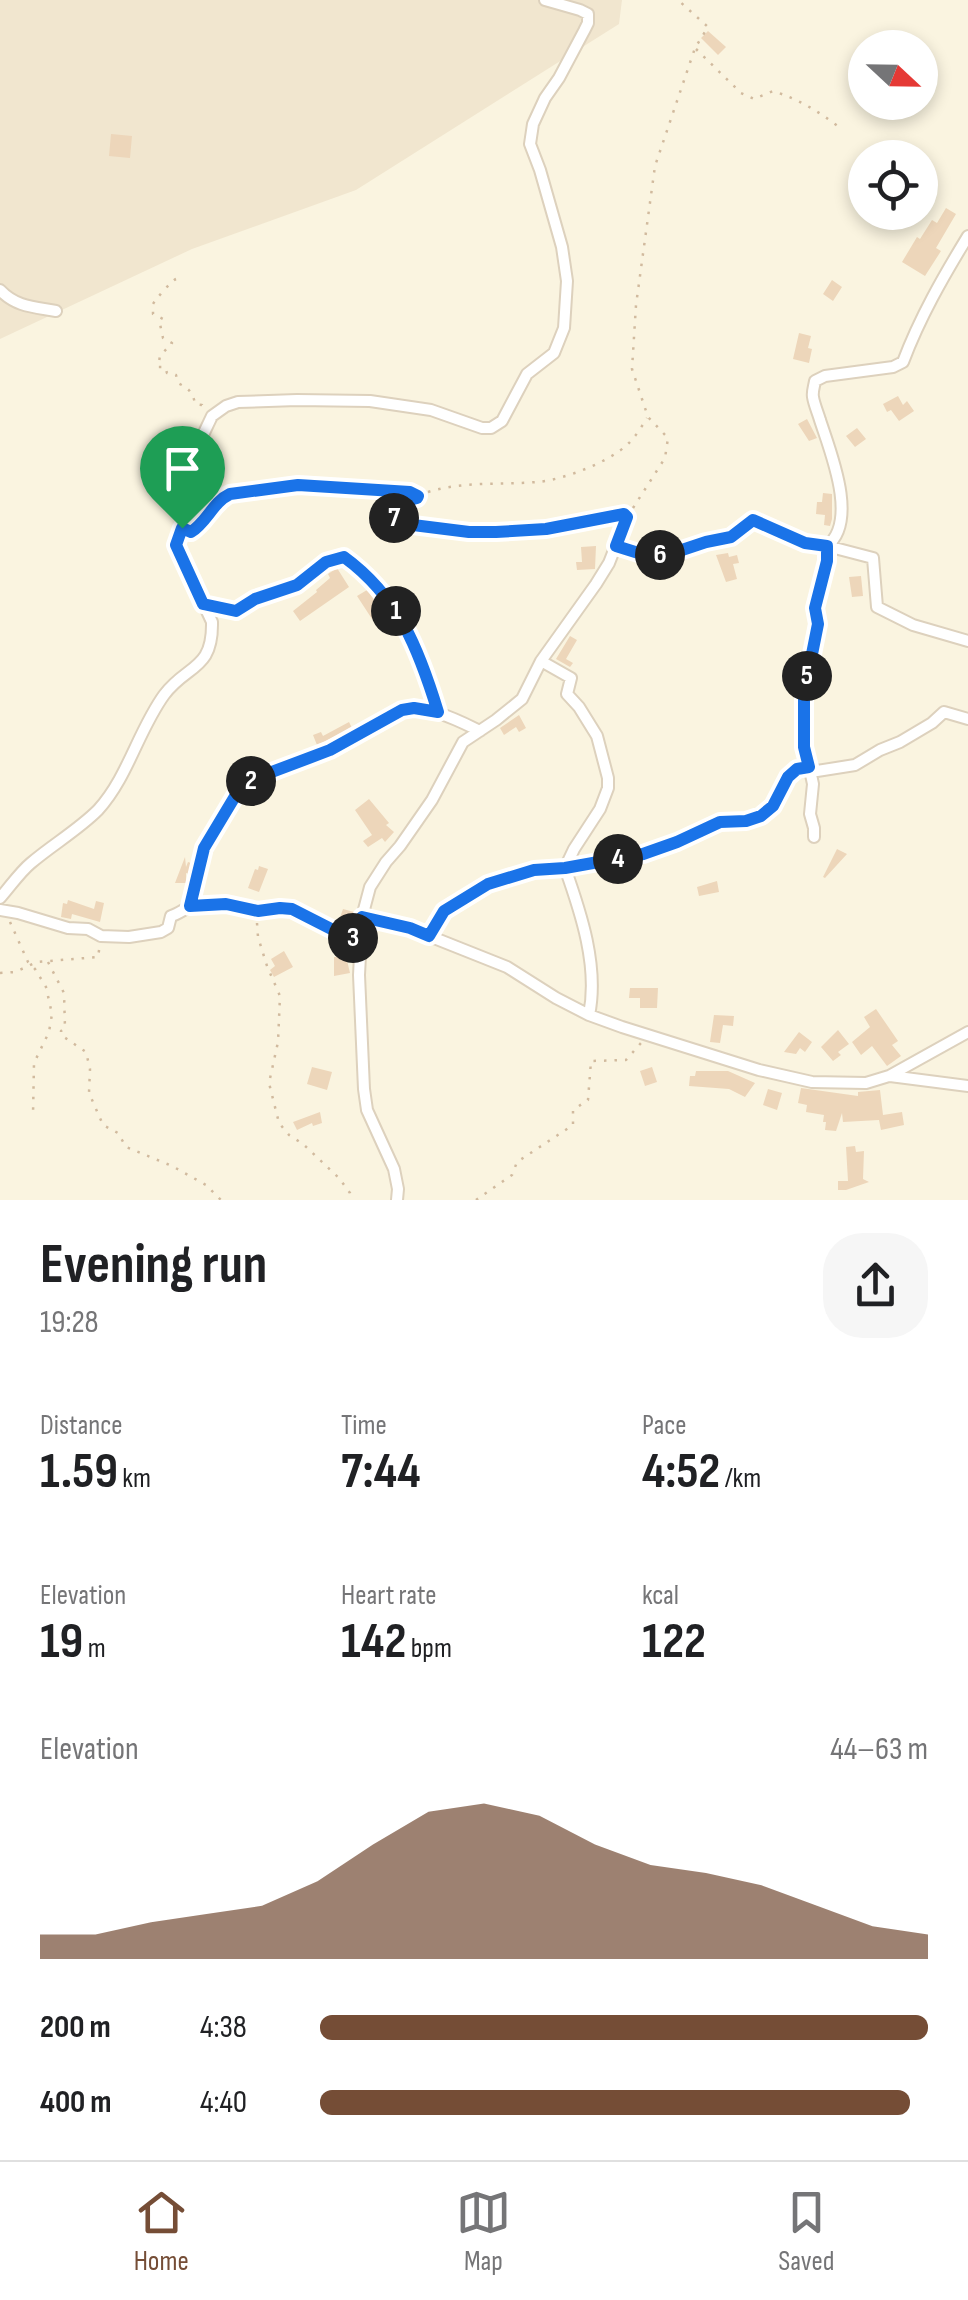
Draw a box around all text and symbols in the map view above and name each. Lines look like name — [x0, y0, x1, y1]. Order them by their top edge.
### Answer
north arrow — [848, 30, 938, 120]
map controls — [848, 30, 938, 230]
button: locate — [848, 140, 938, 230]
pin — [140, 426, 225, 529]
icon: arrive — [155, 441, 210, 496]
pin: 7 — [369, 493, 419, 543]
text: 7 — [388, 501, 400, 534]
pin: 6 — [635, 530, 685, 580]
text: 6 — [653, 538, 667, 571]
pin: 1 — [371, 586, 421, 636]
text: 1 — [391, 594, 401, 627]
pin: 5 — [782, 651, 832, 701]
text: 5 — [801, 659, 813, 692]
pin: 2 — [226, 756, 276, 806]
text: 2 — [245, 764, 257, 797]
pin: 4 — [593, 834, 643, 884]
text: 4 — [611, 842, 625, 875]
pin: 3 — [328, 913, 378, 963]
text: 3 — [347, 921, 359, 954]
text: Evening run — [40, 1232, 267, 1299]
button: share — [823, 1233, 928, 1338]
text: 19:28 — [40, 1303, 99, 1342]
text: Distance — [40, 1409, 123, 1442]
text: Time — [341, 1409, 387, 1442]
text: Pace — [642, 1409, 687, 1442]
text: 1.59 — [40, 1442, 118, 1502]
text: 7:44 — [341, 1442, 420, 1502]
text: 4:52 — [642, 1442, 720, 1502]
text: km — [118, 1462, 151, 1495]
text: /km — [720, 1462, 761, 1495]
text: Elevation — [40, 1579, 126, 1612]
text: Heart rate — [341, 1579, 437, 1612]
text: kcal — [642, 1579, 679, 1612]
text: 19 — [40, 1612, 83, 1672]
text: 142 — [341, 1612, 406, 1672]
text: 122 — [642, 1612, 706, 1672]
text: m — [83, 1632, 106, 1665]
text: bpm — [406, 1632, 452, 1665]
text: Elevation — [40, 1730, 139, 1769]
text: 44–63 m — [830, 1730, 928, 1769]
text: 200 m — [40, 2008, 111, 2047]
text: 4:38 — [200, 2008, 247, 2047]
text: 400 m — [40, 2083, 112, 2122]
text: 4:40 — [200, 2083, 247, 2122]
tab: Home — [134, 2185, 189, 2278]
tab: Map — [456, 2185, 511, 2278]
tab: Saved — [778, 2185, 834, 2278]

